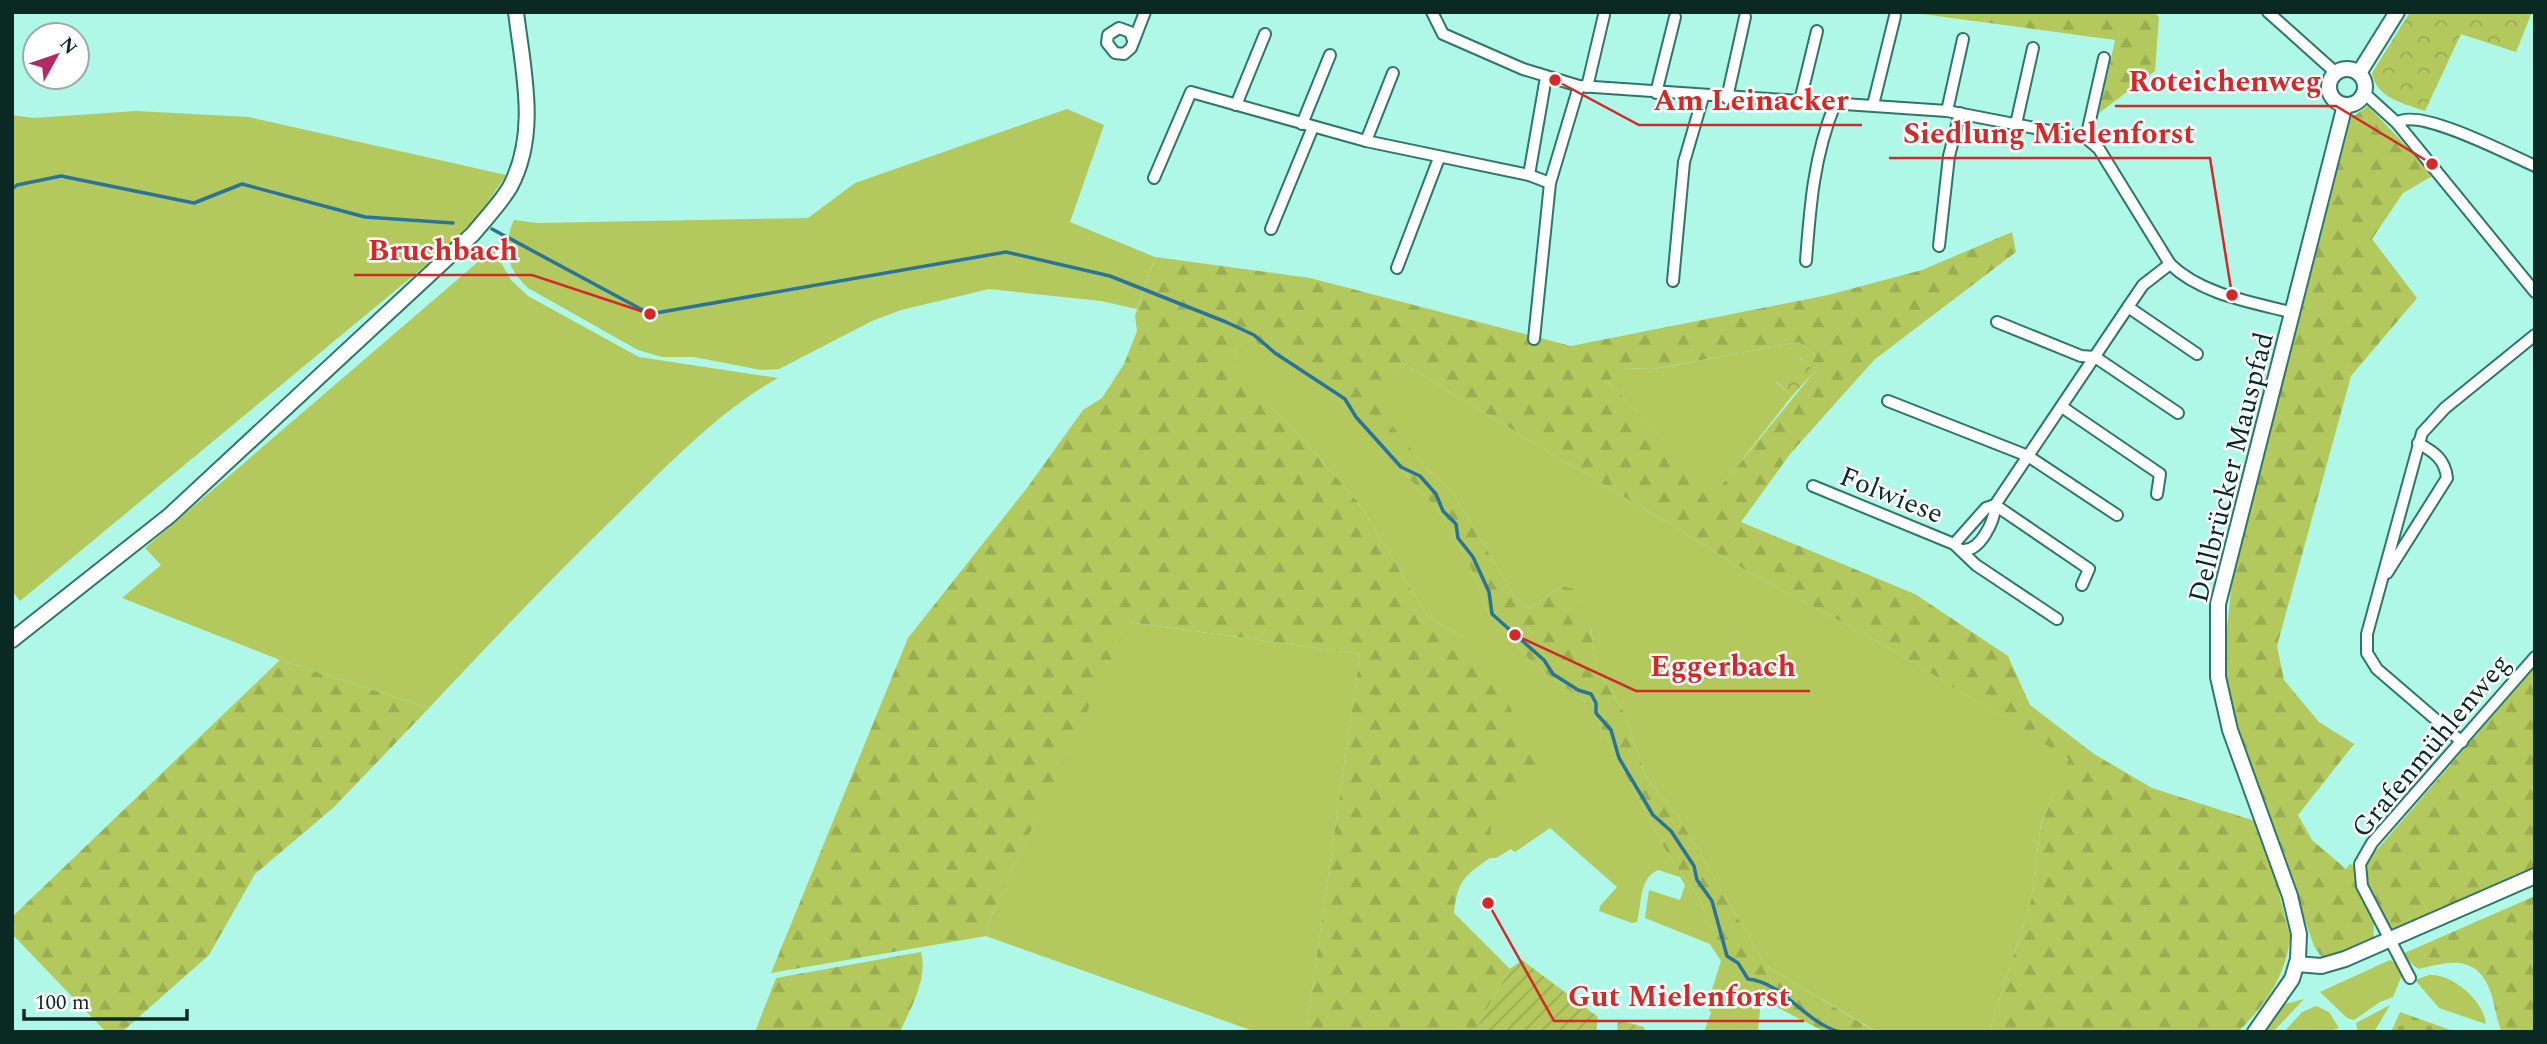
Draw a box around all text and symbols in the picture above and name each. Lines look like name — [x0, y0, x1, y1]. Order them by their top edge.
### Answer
north arrow — [21, 21, 91, 91]
text: N — [52, 31, 84, 61]
callout: Roteichenweg — [2115, 55, 2336, 106]
text: Roteichenweg — [2128, 59, 2322, 105]
callout: Am Leinacker — [1639, 74, 1862, 125]
text: Am Leinacker — [1653, 78, 1849, 124]
callout: Siedlung Mielenforst — [1889, 107, 2210, 158]
text: Siedlung Mielenforst — [1903, 111, 2195, 157]
callout: Bruchbach — [354, 224, 532, 275]
text: Bruchbach — [368, 228, 518, 274]
street label: Dellbrücker Mauspfad — [2177, 328, 2286, 607]
street label: Folwiese — [1833, 455, 1950, 536]
callout: Eggerbach — [1636, 640, 1810, 691]
text: Eggerbach — [1650, 644, 1796, 690]
street label: Grafenmühlenweg — [2341, 644, 2521, 848]
callout: Gut Mielenforst — [1554, 970, 1804, 1021]
text: Gut Mielenforst — [1568, 974, 1790, 1020]
scale bar — [24, 978, 187, 1022]
text: 100 m — [35, 987, 90, 1019]

